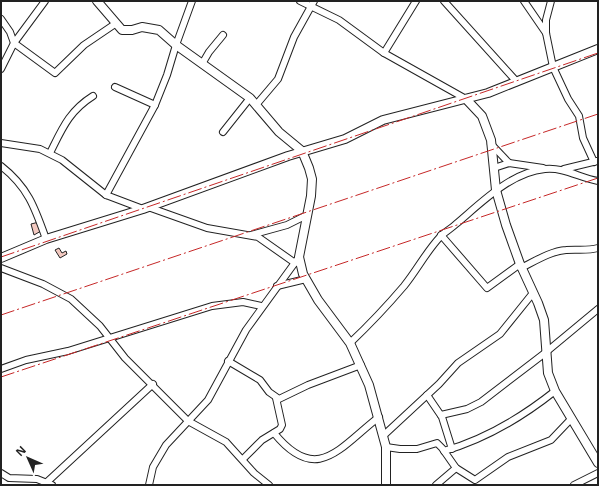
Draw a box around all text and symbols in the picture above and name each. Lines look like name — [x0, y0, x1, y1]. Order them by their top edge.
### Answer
north arrow — [8, 438, 48, 478]
text: N — [12, 442, 29, 459]

